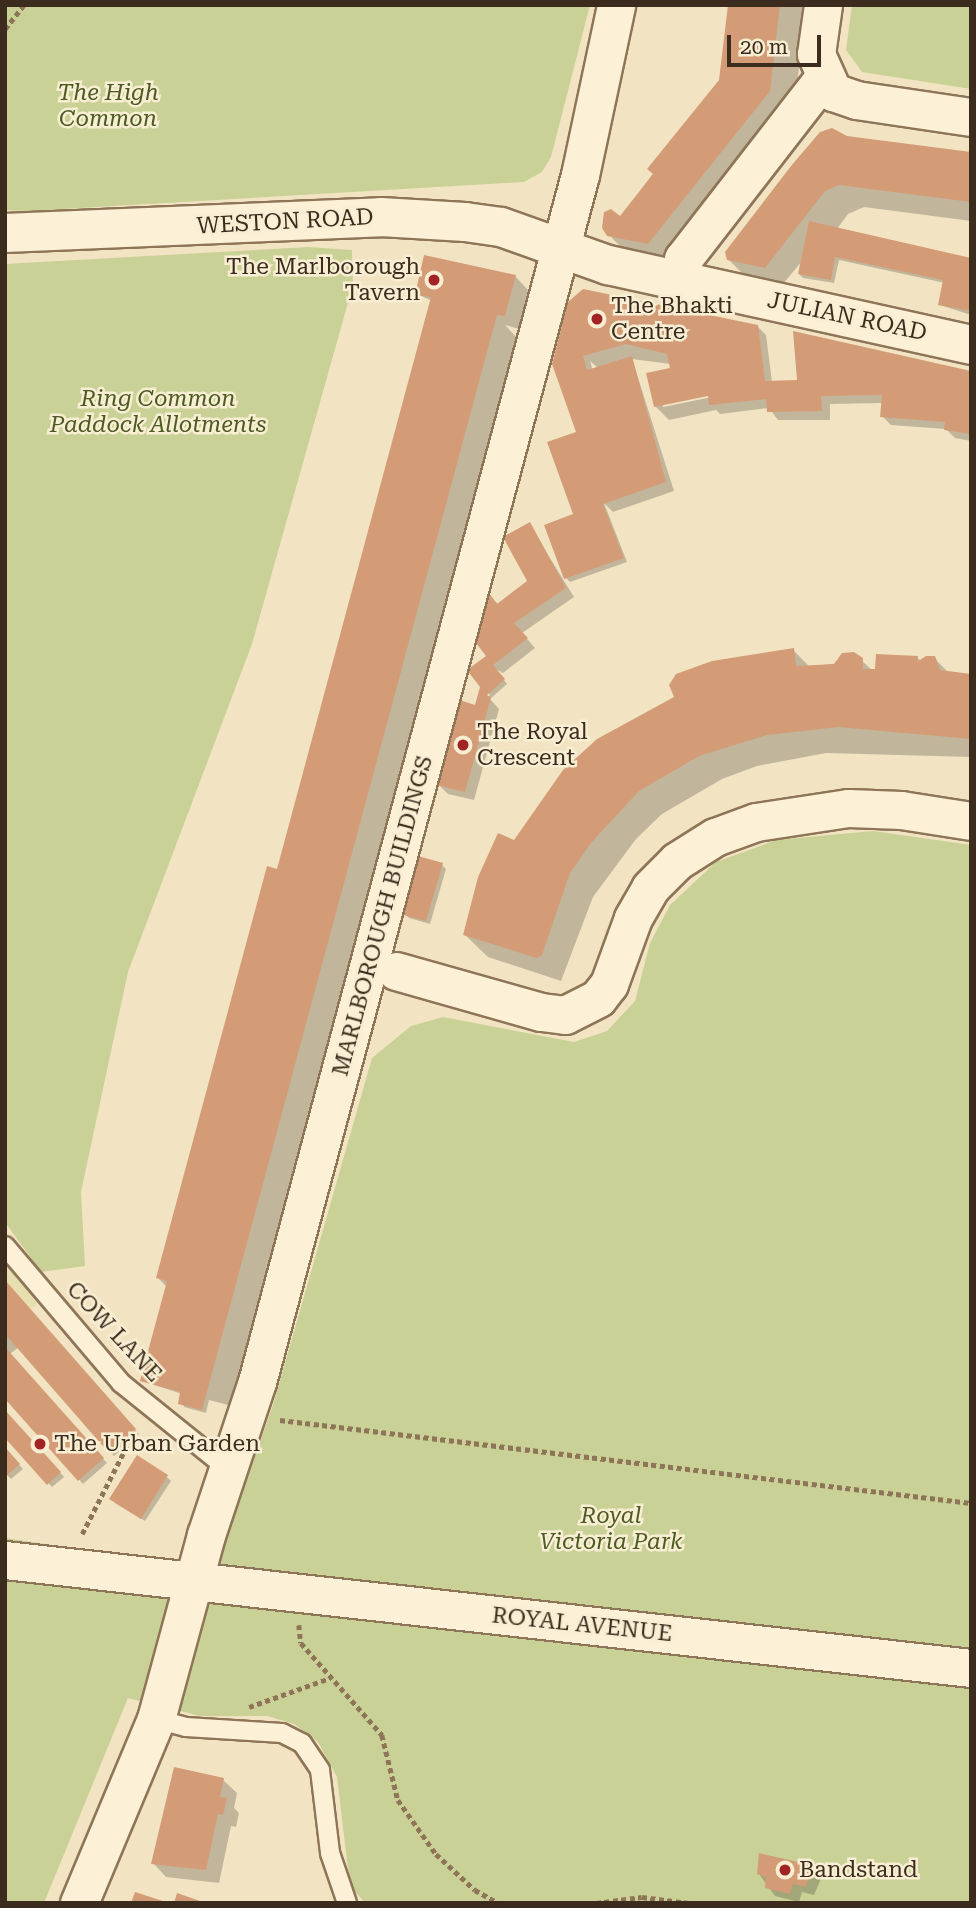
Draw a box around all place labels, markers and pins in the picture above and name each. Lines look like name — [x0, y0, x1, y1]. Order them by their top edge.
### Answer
place label: The Marlborough Tavern — [226, 253, 420, 307]
marker: The Marlborough Tavern — [426, 272, 442, 288]
place label: The Bhakti Centre — [611, 292, 733, 346]
marker: The Bhakti Centre — [589, 311, 605, 327]
place label: The Royal Crescent — [477, 718, 588, 772]
marker: The Royal Crescent — [455, 737, 471, 753]
place label: The Urban Garden — [54, 1430, 260, 1458]
marker: The Urban Garden — [32, 1436, 48, 1452]
place label: Bandstand — [799, 1856, 918, 1884]
marker: Bandstand — [777, 1862, 793, 1878]

